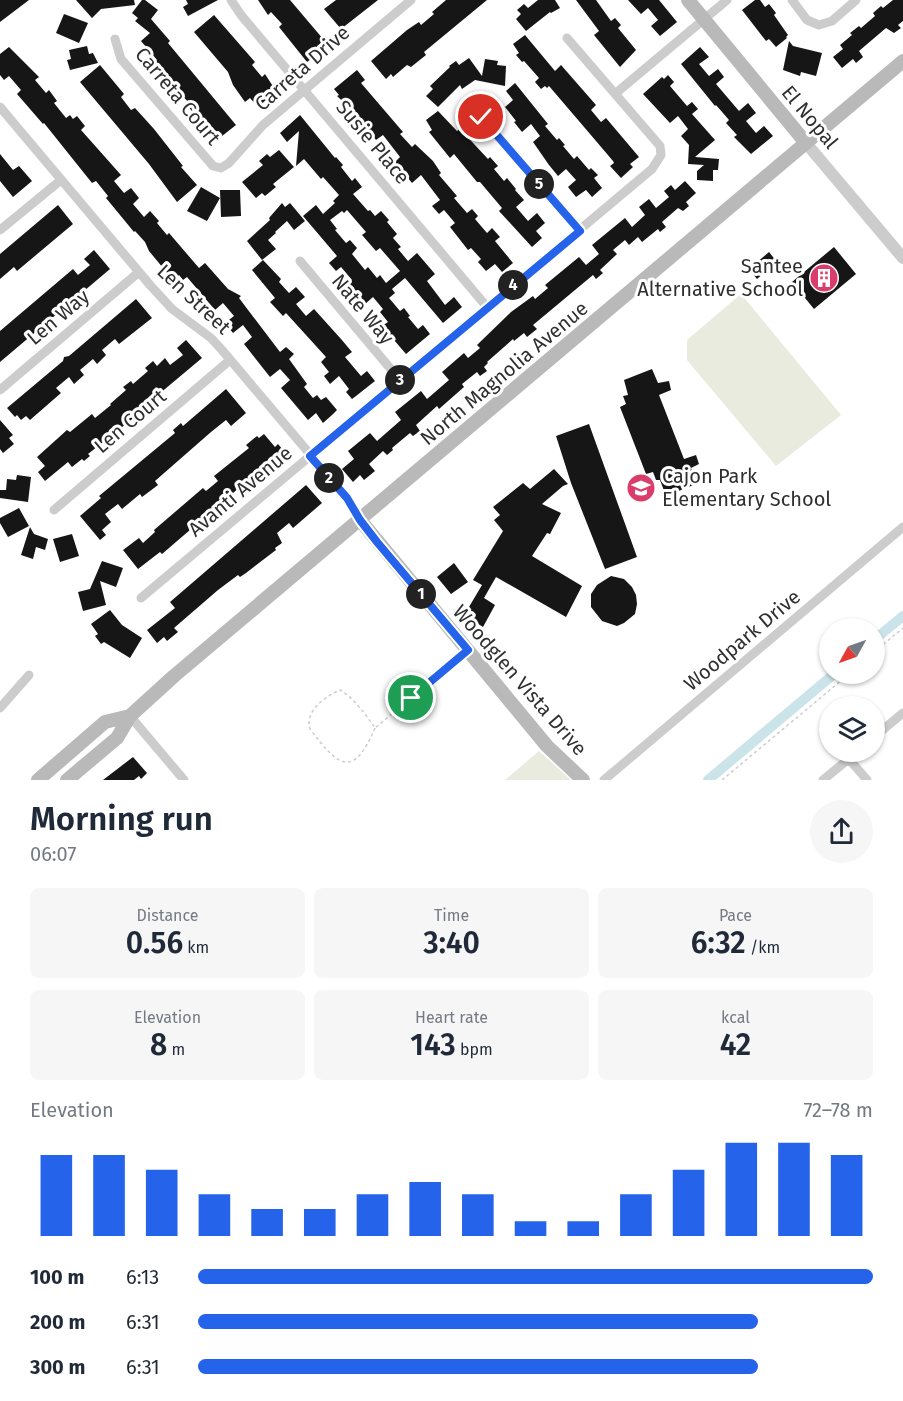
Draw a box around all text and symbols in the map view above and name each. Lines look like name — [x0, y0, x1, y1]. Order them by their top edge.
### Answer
street label: Carreta Drive — [250, 20, 354, 116]
street label: Carreta Court — [130, 42, 226, 150]
street label: El Nopal — [777, 80, 843, 154]
pin — [455, 91, 506, 142]
street label: Susie Place — [331, 95, 415, 189]
icon: check — [464, 100, 497, 133]
pin: 5 — [524, 169, 554, 199]
text: 5 — [535, 174, 543, 193]
place label: Santee Alternative School — [637, 254, 803, 301]
street label: Len Street — [152, 259, 236, 340]
building icon: Santee Alternative School — [808, 262, 840, 294]
street label: Nate Way — [327, 269, 399, 349]
pin: 4 — [498, 270, 528, 300]
text: 4 — [508, 275, 518, 294]
street label: Len Way — [22, 284, 94, 350]
street label: North Magnolia Avenue — [415, 296, 593, 450]
pin: 3 — [385, 365, 415, 395]
text: 3 — [396, 370, 404, 389]
street label: Len Court — [89, 384, 171, 458]
street label: Avanti Avenue — [183, 441, 297, 541]
pin: 2 — [314, 463, 344, 493]
place label: Cajon Park Elementary School — [662, 464, 831, 511]
text: 2 — [325, 468, 333, 487]
school or university icon: Cajon Park Elementary School — [625, 472, 657, 504]
pin: 1 — [406, 579, 436, 609]
text: 1 — [417, 584, 425, 603]
street label: Woodpark Drive — [679, 584, 805, 696]
street label: Woodglen Vista Drive — [448, 600, 592, 760]
north arrow — [819, 618, 885, 684]
map controls — [819, 618, 885, 762]
pin — [385, 672, 436, 723]
icon: arrive — [394, 681, 427, 714]
button: layers — [819, 696, 885, 762]
text: Morning run — [30, 799, 213, 839]
button: share — [810, 800, 873, 863]
text: 06:07 — [30, 842, 76, 866]
text: Distance — [136, 906, 199, 925]
text: Time — [434, 906, 469, 925]
text: Pace — [719, 906, 752, 925]
text: 0.56 — [126, 925, 183, 961]
text: 3:40 — [423, 925, 480, 961]
text: 6:32 — [691, 925, 746, 961]
text: km — [183, 938, 209, 957]
text: /km — [746, 938, 780, 957]
text: Elevation — [134, 1008, 201, 1027]
text: Heart rate — [415, 1008, 488, 1027]
text: kcal — [721, 1008, 750, 1027]
text: 8 — [150, 1027, 167, 1063]
text: 143 — [410, 1027, 456, 1063]
text: 42 — [720, 1027, 751, 1063]
text: m — [167, 1040, 185, 1059]
text: bpm — [456, 1040, 493, 1059]
text: Elevation — [30, 1098, 114, 1122]
text: 72–78 m — [803, 1098, 873, 1122]
text: 100 m — [30, 1265, 84, 1289]
text: 6:13 — [126, 1265, 159, 1289]
text: 200 m — [30, 1310, 85, 1334]
text: 6:31 — [126, 1310, 160, 1334]
text: 300 m — [30, 1355, 85, 1379]
text: 6:31 — [126, 1355, 160, 1379]

